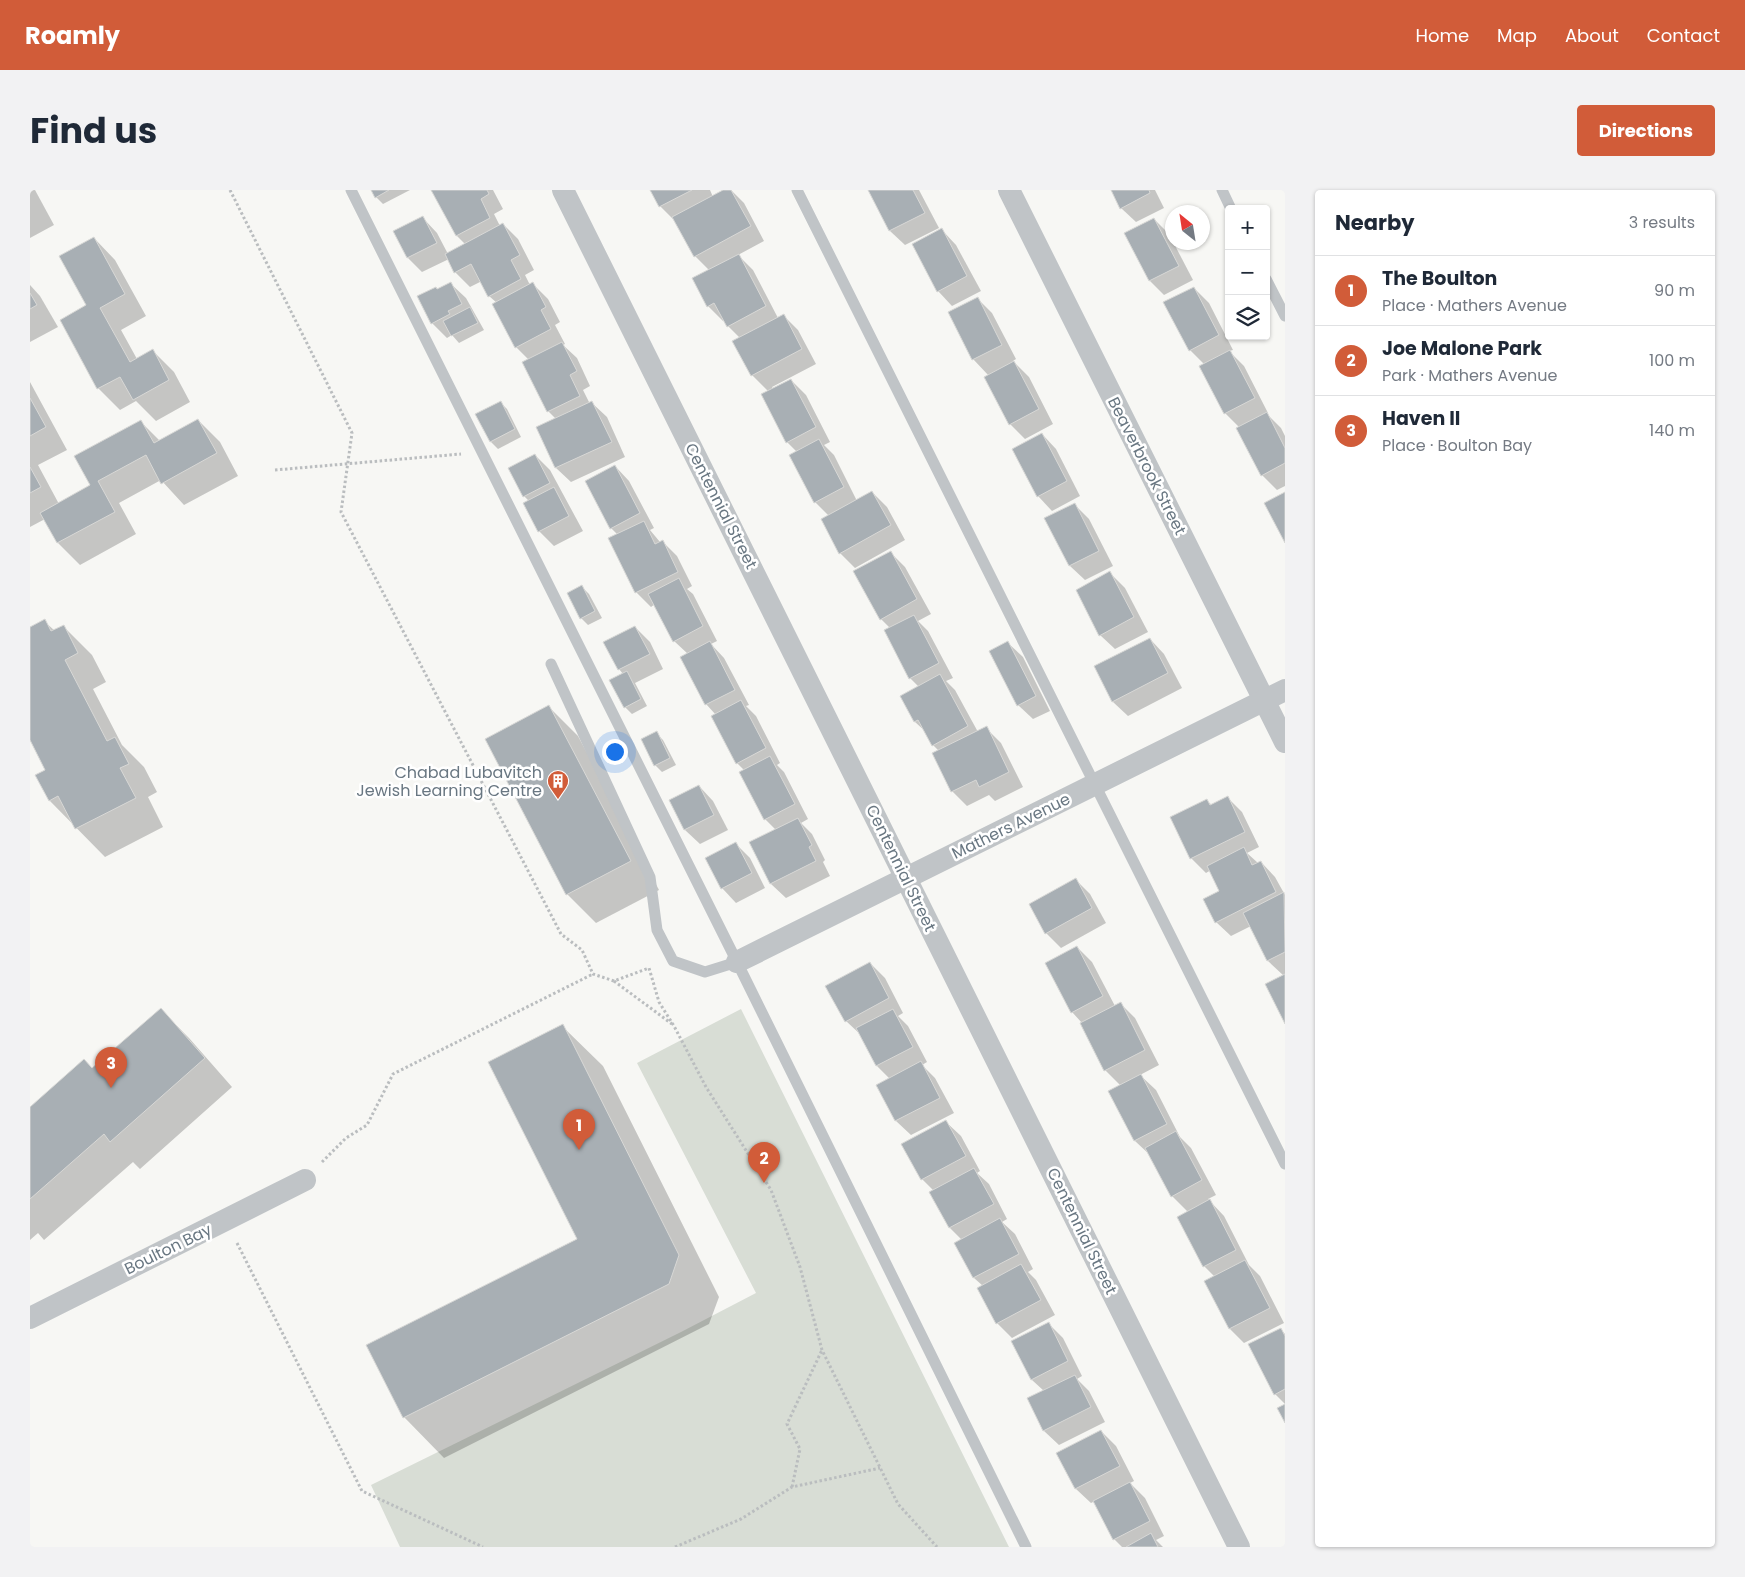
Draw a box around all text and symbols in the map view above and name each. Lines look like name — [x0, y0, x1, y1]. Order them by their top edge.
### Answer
text: Roamly — [25, 19, 120, 52]
text: Home — [1415, 23, 1469, 48]
text: Map — [1497, 23, 1537, 48]
text: About — [1565, 23, 1619, 48]
text: Contact — [1647, 23, 1720, 48]
button: Directions — [1577, 105, 1715, 156]
text: Find us — [30, 106, 157, 155]
north arrow — [1165, 205, 1210, 250]
map controls — [1225, 205, 1270, 340]
button: + — [1225, 205, 1270, 250]
text: Nearby — [1335, 208, 1415, 237]
text: 3 results — [1629, 211, 1695, 234]
button: − — [1225, 250, 1270, 295]
text: The Boulton — [1382, 265, 1497, 292]
text: 1 — [1348, 279, 1354, 302]
text: 90 m — [1654, 279, 1695, 302]
text: Place · Mathers Avenue — [1382, 294, 1567, 317]
button: layers — [1225, 295, 1270, 340]
text: Joe Malone Park — [1382, 335, 1542, 362]
text: 2 — [1346, 349, 1356, 372]
text: 100 m — [1649, 349, 1695, 372]
text: Park · Mathers Avenue — [1382, 364, 1557, 387]
street label: Beaverbrook Street — [1102, 393, 1192, 539]
text: Haven II — [1382, 405, 1460, 432]
text: 3 — [1346, 419, 1356, 442]
text: 140 m — [1649, 419, 1695, 442]
text: Place · Boulton Bay — [1382, 434, 1532, 457]
street label: Centennial Street — [679, 439, 763, 573]
your location — [602, 739, 628, 765]
place label: Chabad Lubavitch Jewish Learning Centre — [356, 761, 542, 802]
building icon: Chabad Lubavitch Jewish Learning Centre — [546, 769, 570, 800]
street label: Mathers Avenue — [948, 787, 1074, 865]
street label: Centennial Street — [860, 801, 942, 935]
pin: 3 — [95, 1047, 127, 1088]
pin: 1 — [563, 1109, 595, 1150]
pin: 2 — [748, 1142, 780, 1183]
street label: Centennial Street — [1041, 1164, 1123, 1298]
street label: Boulton Bay — [121, 1218, 215, 1280]

